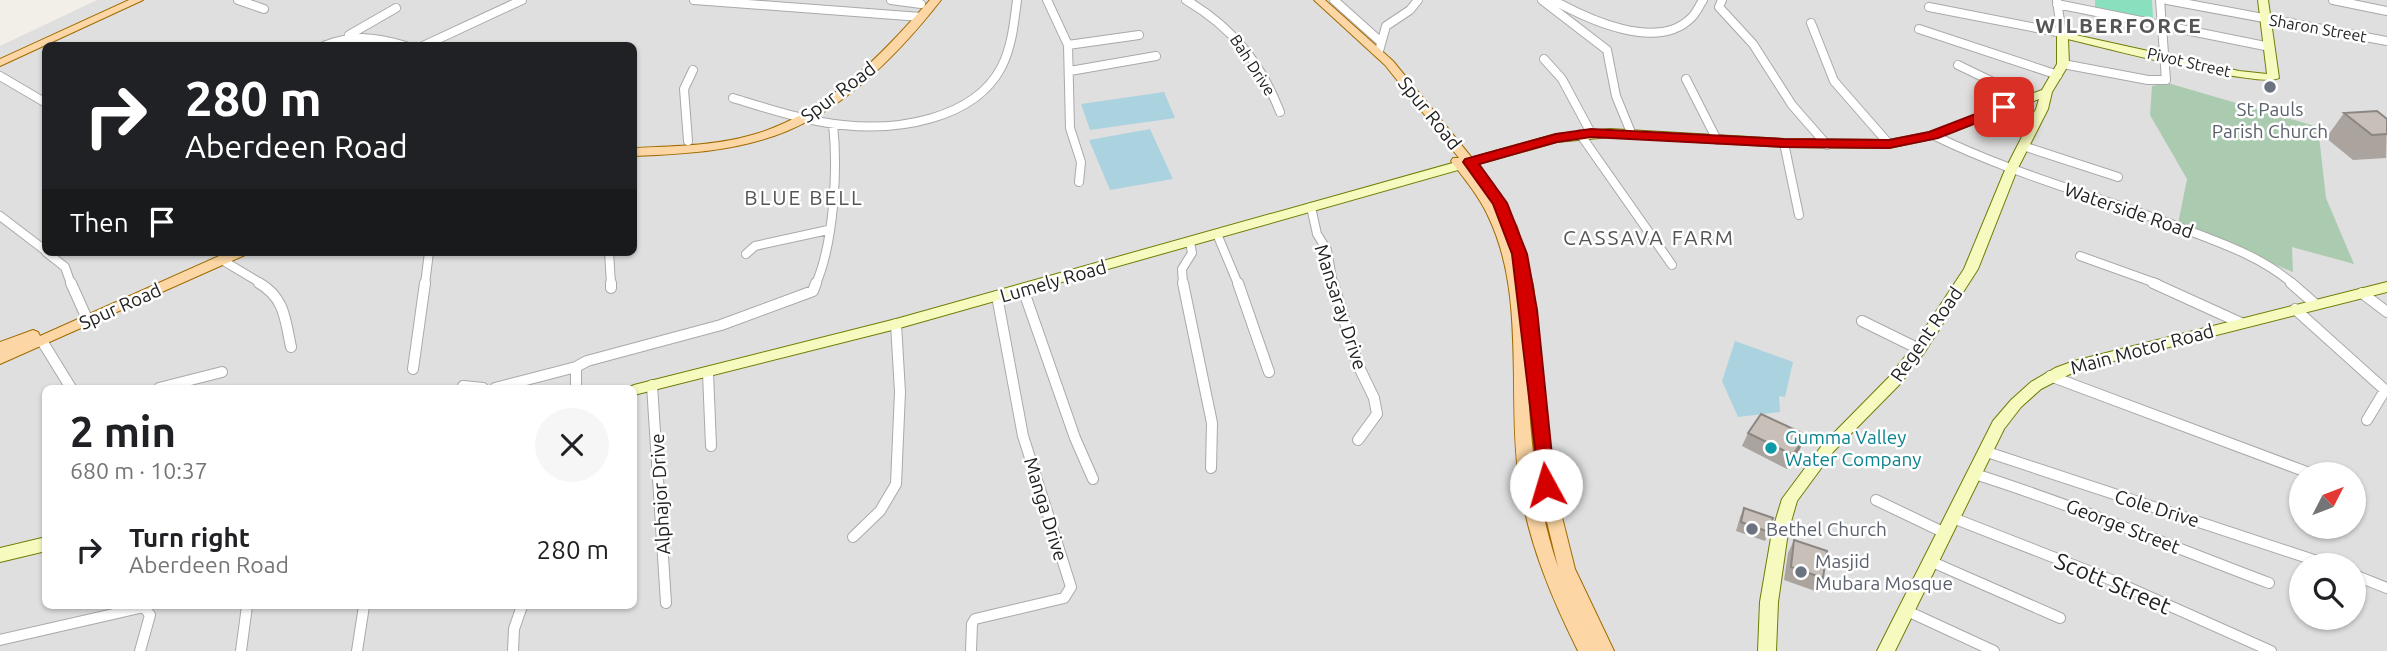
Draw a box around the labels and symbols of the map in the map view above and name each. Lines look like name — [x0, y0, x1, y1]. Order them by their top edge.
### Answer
street label: Sharon Street — [2268, 11, 2369, 46]
district label: WILBERFORCE — [2035, 13, 2203, 37]
street label: Bah Drive — [1227, 31, 1279, 99]
street label: Pivot Street — [2145, 44, 2233, 81]
street label: Spur Road — [797, 57, 879, 127]
street label: Spur Road — [1394, 72, 1466, 154]
pin — [1974, 77, 2034, 137]
marker: St Pauls Parish Church — [2262, 79, 2278, 95]
place label: St Pauls Parish Church — [2212, 98, 2328, 142]
street label: Waterside Road — [2062, 178, 2196, 242]
district label: BLUE BELL — [744, 185, 864, 209]
district label: CASSAVA FARM — [1563, 225, 1735, 249]
street label: Mansaray Drive — [1310, 242, 1372, 372]
street label: Lumely Road — [997, 255, 1109, 307]
street label: Spur Road — [76, 278, 164, 334]
street label: Regent Road — [1885, 283, 1967, 385]
street label: Main Motor Road — [2068, 319, 2216, 379]
place label: Gumma Valley Water Company — [1785, 426, 1921, 470]
street label: Alphajor Drive — [646, 433, 674, 555]
marker: Gumma Valley Water Company — [1763, 440, 1779, 456]
position arrow — [1509, 448, 1583, 522]
street label: Manga Drive — [1020, 455, 1072, 563]
north arrow — [2289, 462, 2366, 539]
street label: Cole Drive — [2112, 485, 2202, 531]
street label: George Street — [2063, 494, 2184, 558]
place label: Bethel Church — [1766, 518, 1887, 540]
marker: Bethel Church — [1744, 521, 1760, 537]
street label: Scott Street — [2051, 547, 2175, 619]
place label: Masjid Mubara Mosque — [1815, 550, 1953, 594]
marker: Masjid Mubara Mosque — [1793, 564, 1809, 580]

